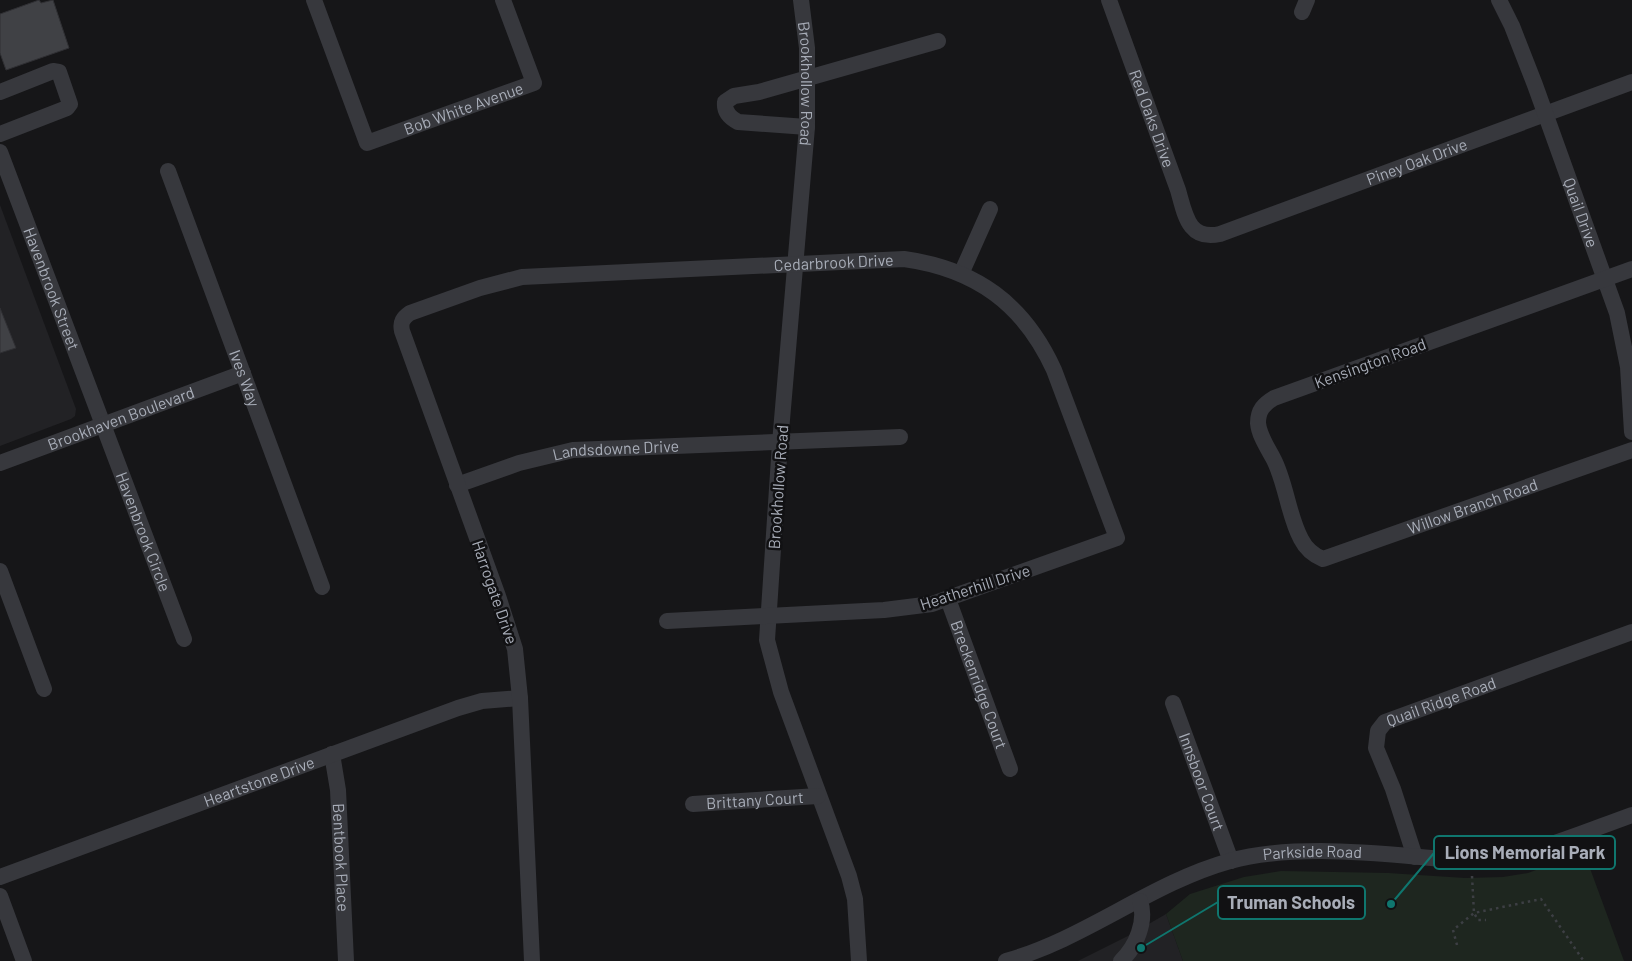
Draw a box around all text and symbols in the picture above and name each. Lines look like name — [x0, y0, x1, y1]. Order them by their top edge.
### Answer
street label: Brookhollow Road — [795, 20, 817, 147]
street label: Red Oaks Drive — [1126, 67, 1179, 170]
street label: Bob White Avenue — [401, 78, 526, 138]
street label: Piney Oak Drive — [1364, 134, 1470, 188]
street label: Quail Drive — [1560, 175, 1603, 250]
street label: Havenbrook Street — [20, 224, 84, 353]
street label: Cedarbrook Drive — [773, 250, 894, 274]
street label: Kensington Road — [1312, 334, 1428, 391]
street label: Ives Way — [226, 347, 265, 410]
street label: Brookhaven Boulevard — [45, 382, 197, 454]
street label: Brookhollow Road — [764, 424, 791, 550]
street label: Landsdowne Drive — [550, 436, 679, 464]
street label: Havenbrook Circle — [113, 469, 175, 594]
street label: Willow Branch Road — [1405, 474, 1540, 538]
street label: Harrogate Drive — [469, 537, 522, 646]
street label: Heatherhill Drive — [917, 560, 1032, 613]
street label: Breckenridge Court — [948, 617, 1012, 751]
street label: Quail Ridge Road — [1383, 672, 1498, 730]
street label: Innsboor Court — [1176, 730, 1229, 833]
street label: Heartstone Drive — [201, 752, 317, 810]
street label: Brittany Court — [705, 787, 804, 812]
street label: Bentbook Place — [330, 803, 354, 912]
callout: Lions Memorial Park — [1434, 836, 1615, 869]
street label: Parkside Road — [1262, 841, 1362, 863]
text: Lions Memorial Park — [1445, 841, 1606, 863]
callout: Truman Schools — [1218, 886, 1365, 919]
text: Truman Schools — [1227, 891, 1355, 913]

